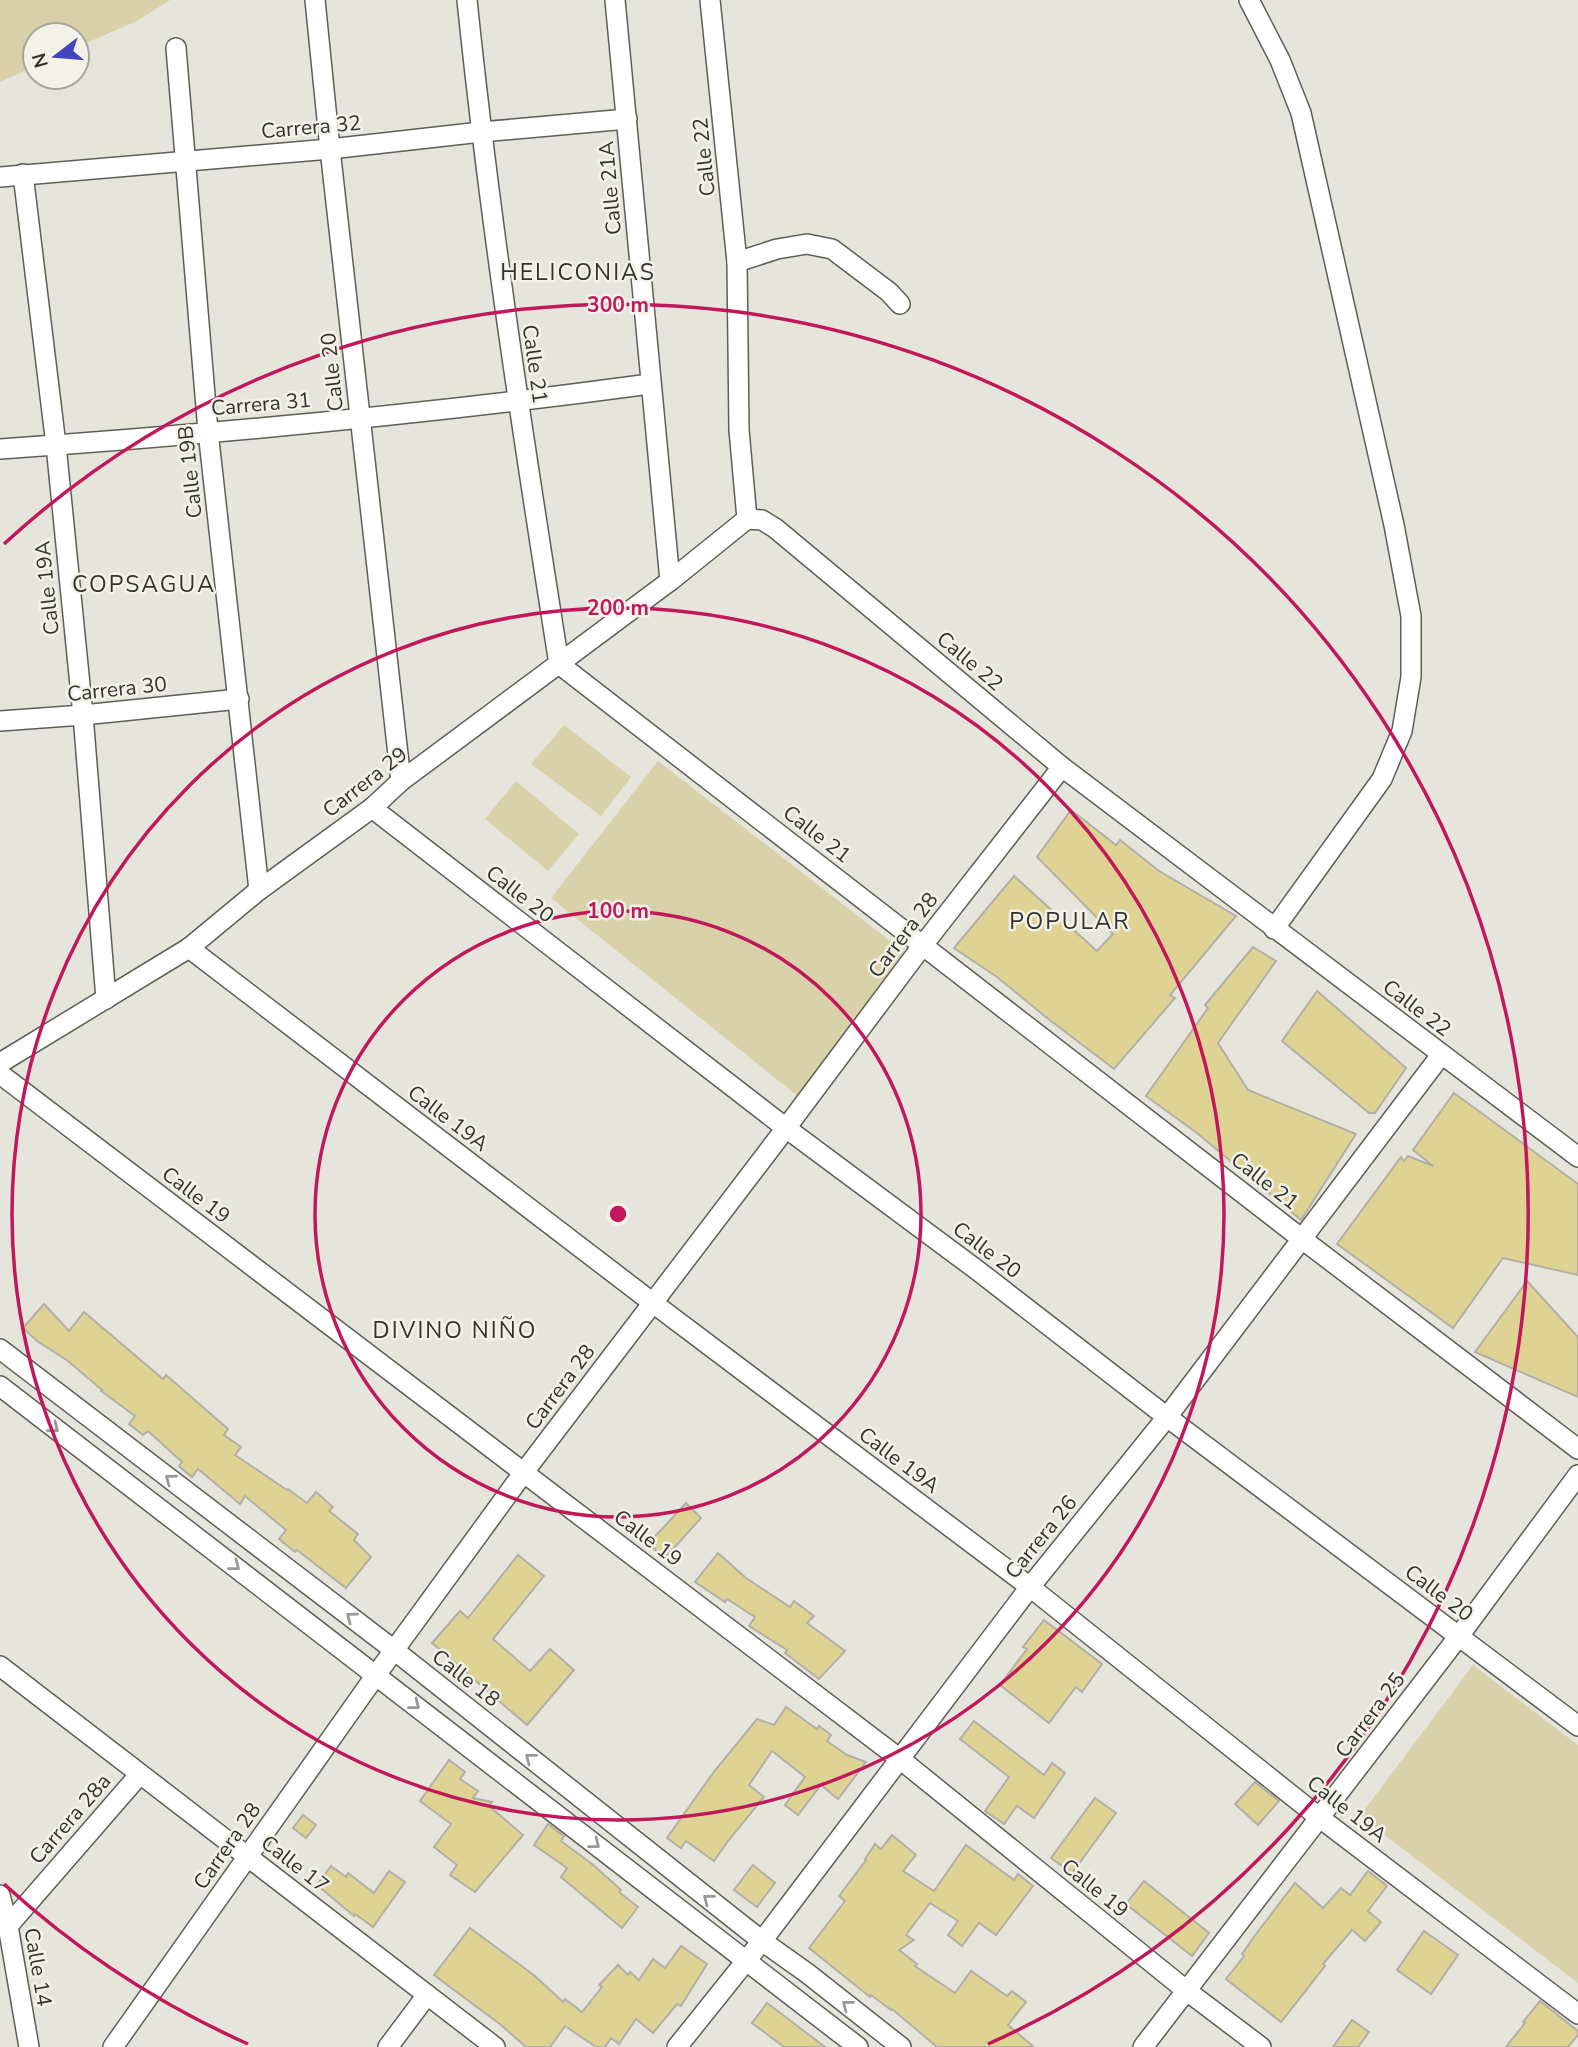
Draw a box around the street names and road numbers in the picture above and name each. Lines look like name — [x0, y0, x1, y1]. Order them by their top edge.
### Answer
street label: Carrera 32 — [260, 109, 362, 145]
street label: Calle 22 — [686, 116, 722, 198]
street label: Calle 21A — [592, 140, 628, 236]
street label: Calle 21 — [516, 323, 554, 405]
street label: Calle 20 — [314, 331, 350, 413]
street label: Carrera 31 — [210, 386, 312, 422]
street label: Calle 19B — [171, 424, 209, 520]
street label: Calle 19A — [28, 540, 66, 636]
street label: Calle 22 — [931, 625, 1009, 697]
street label: Carrera 30 — [66, 670, 168, 708]
street label: Carrera 29 — [317, 740, 413, 824]
street label: Calle 21 — [777, 799, 857, 869]
street label: Calle 20 — [480, 859, 560, 929]
street label: Carrera 28 — [862, 887, 944, 983]
street label: Calle 22 — [1377, 973, 1457, 1043]
street label: Calle 19A — [402, 1078, 494, 1158]
street label: Calle 21 — [1225, 1146, 1305, 1216]
street label: Calle 19 — [156, 1160, 236, 1230]
street label: Calle 20 — [947, 1215, 1027, 1285]
street label: Carrera 28 — [519, 1339, 601, 1435]
street label: Calle 19A — [853, 1420, 945, 1500]
street label: Carrera 26 — [999, 1489, 1083, 1585]
street label: Calle 19 — [608, 1503, 688, 1573]
street label: Calle 20 — [1399, 1558, 1479, 1628]
street label: Calle 18 — [426, 1643, 506, 1713]
street label: Carrera 25 — [1329, 1667, 1411, 1763]
street label: Carrera 28a — [23, 1768, 117, 1870]
street label: Calle 19A — [1301, 1769, 1393, 1849]
street label: Carrera 28 — [187, 1797, 267, 1895]
street label: Calle 17 — [255, 1829, 335, 1899]
street label: Calle 19 — [1055, 1852, 1135, 1924]
street label: Calle 14 — [17, 1926, 59, 2008]

